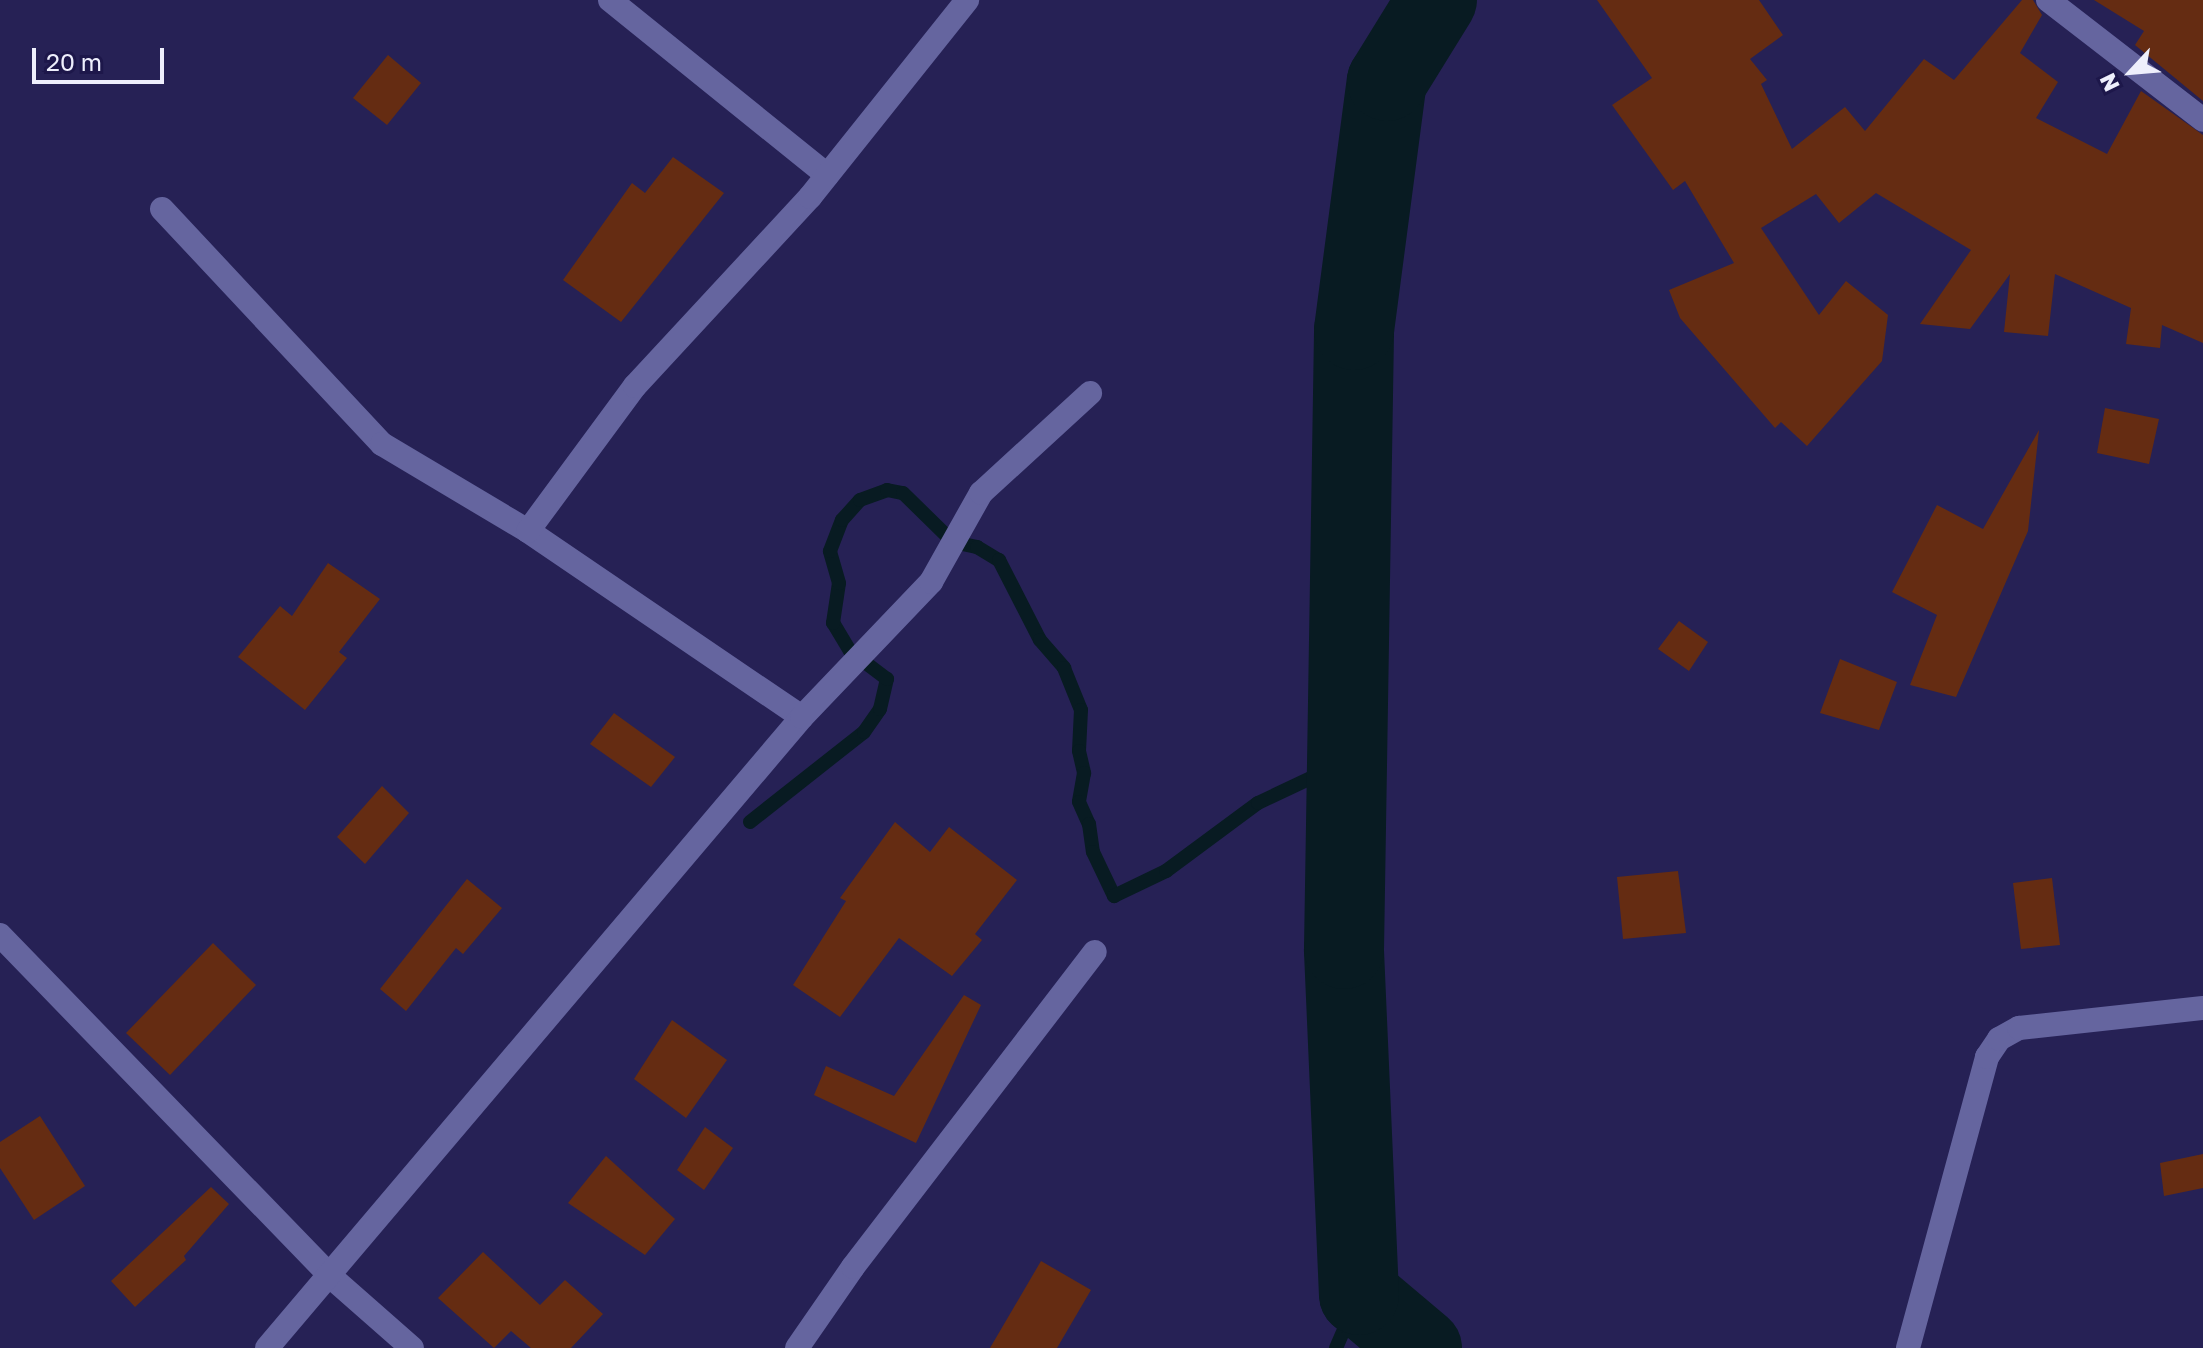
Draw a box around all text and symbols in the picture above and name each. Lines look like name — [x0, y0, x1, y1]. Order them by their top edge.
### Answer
scale bar — [36, 32, 168, 82]
north arrow — [2091, 32, 2171, 112]
text: 20 m — [46, 47, 102, 76]
text: N — [2093, 69, 2125, 96]

